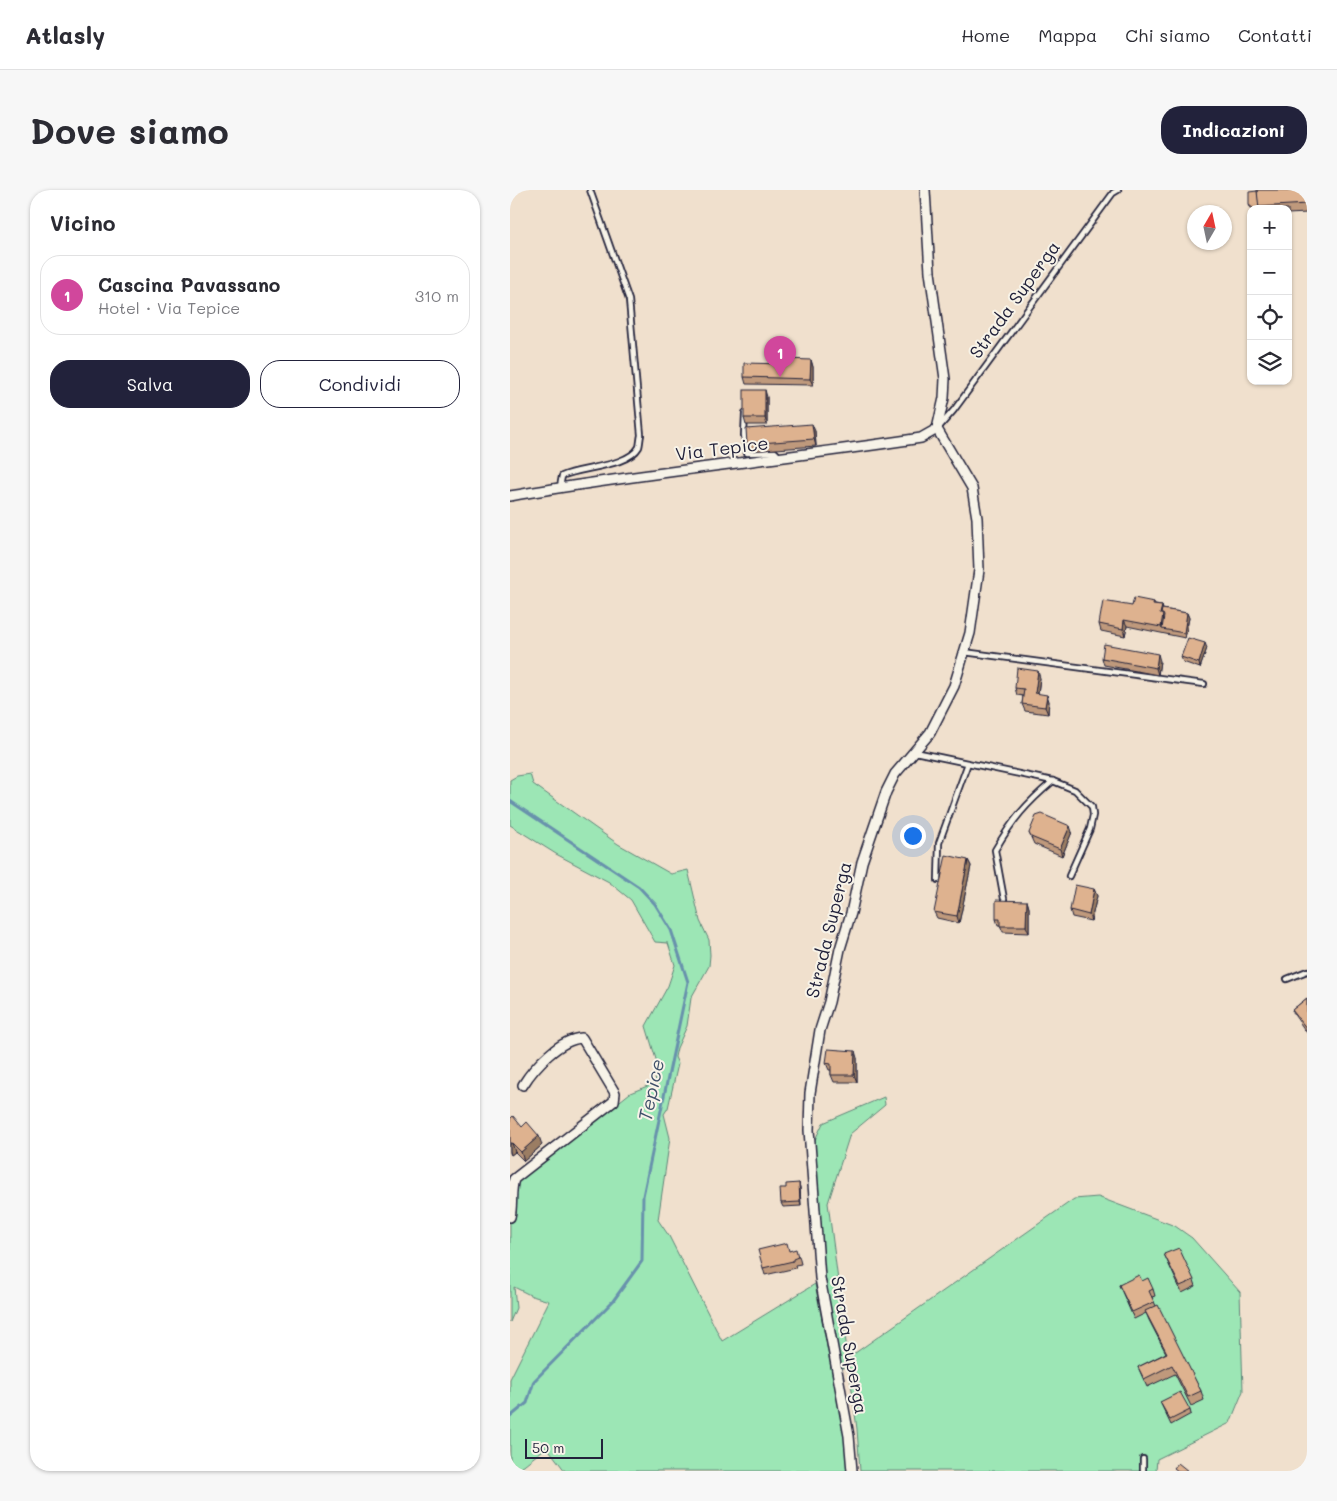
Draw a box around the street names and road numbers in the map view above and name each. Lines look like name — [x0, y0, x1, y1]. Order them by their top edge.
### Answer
street label: Strada Superga — [963, 236, 1065, 363]
street label: Via Tepice — [674, 430, 770, 466]
street label: Strada Superga — [799, 859, 857, 1000]
street label: Strada Superga — [826, 1274, 874, 1416]

